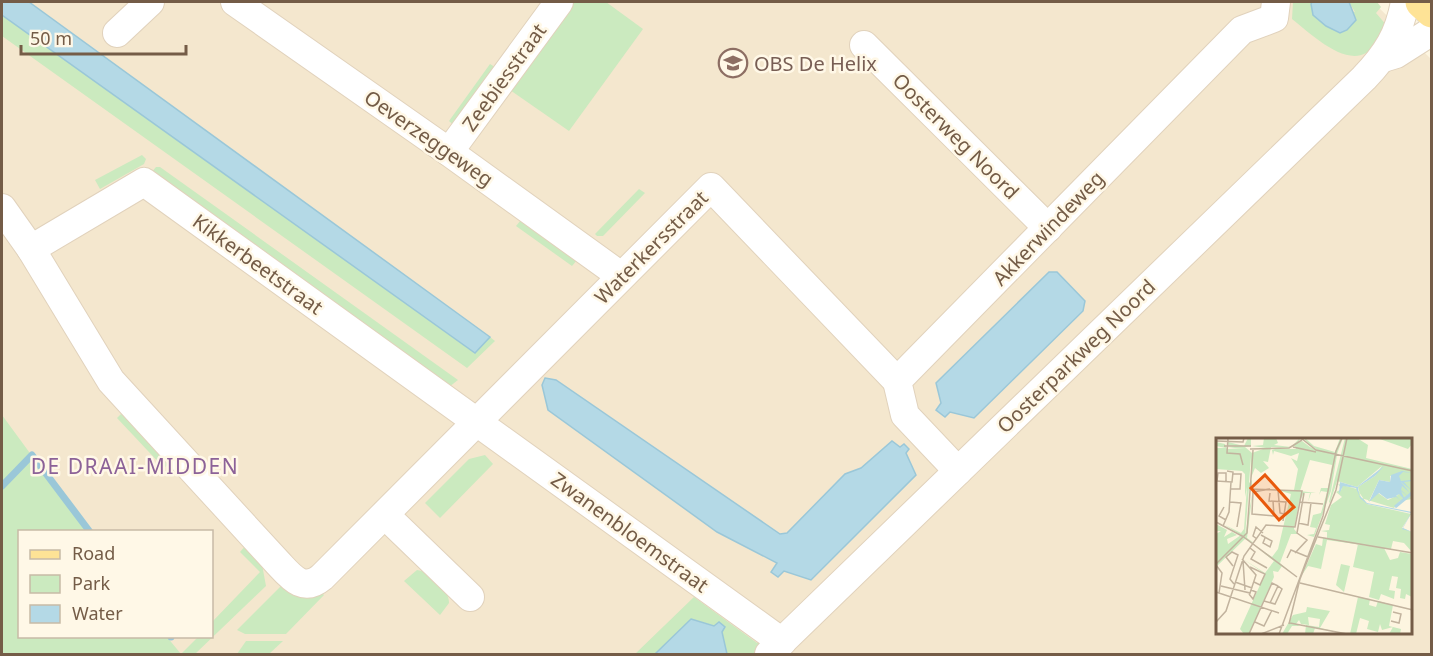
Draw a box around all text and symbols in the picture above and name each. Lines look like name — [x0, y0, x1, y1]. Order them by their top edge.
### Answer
scale bar — [21, 18, 186, 56]
street label: Zeebiesstraat — [456, 18, 552, 136]
text: 50 m — [30, 26, 72, 50]
school or university icon: OBS De Helix — [717, 47, 749, 79]
place label: OBS De Helix — [754, 50, 877, 77]
street label: Oosterweg Noord — [887, 67, 1025, 205]
street label: Oeverzeggeweg — [359, 83, 499, 193]
street label: Akkerwindeweg — [986, 165, 1110, 291]
street label: Waterkersstraat — [588, 184, 714, 310]
street label: Kikkerbeetstraat — [187, 208, 329, 320]
street label: Oosterparkweg Noord — [991, 273, 1161, 439]
inset map — [1216, 438, 1412, 635]
district label: DE DRAAI-MIDDEN — [31, 452, 239, 480]
street label: Zwanenbloemstraat — [546, 466, 714, 598]
legend — [18, 530, 213, 638]
text: Road — [72, 541, 115, 565]
text: Park — [72, 571, 110, 595]
text: Water — [72, 601, 123, 625]

